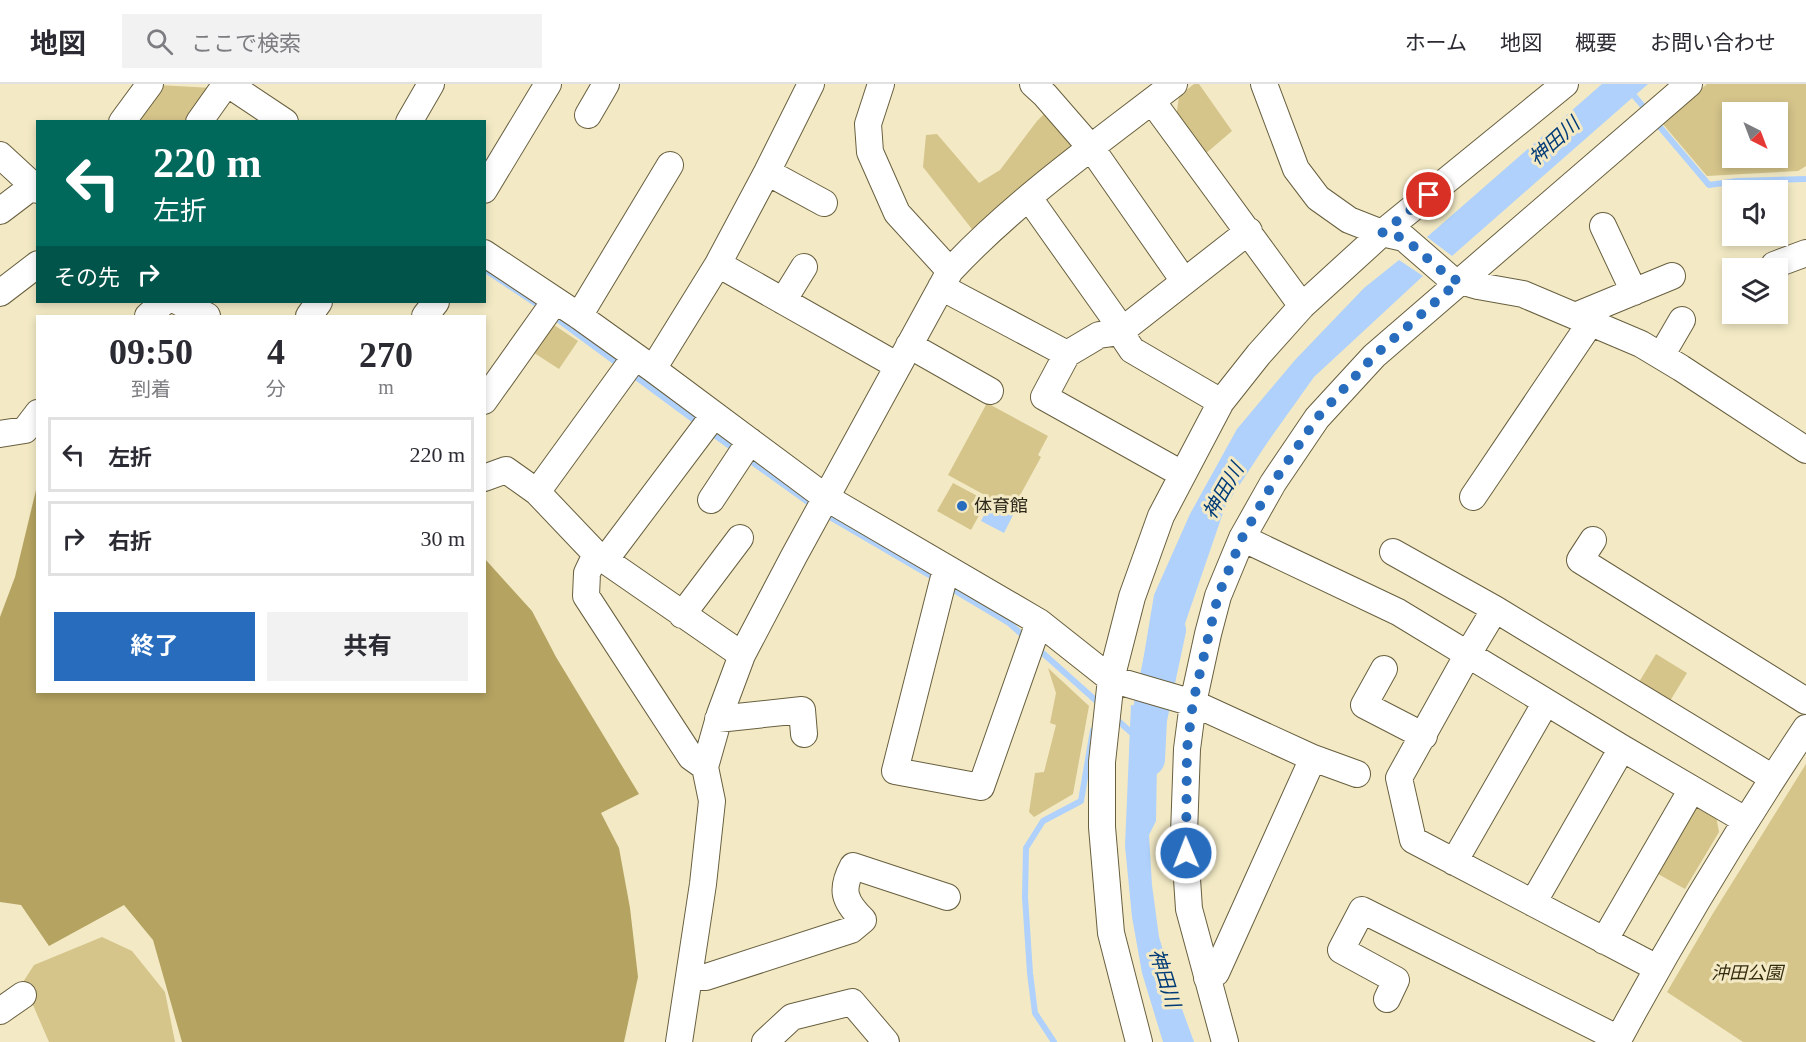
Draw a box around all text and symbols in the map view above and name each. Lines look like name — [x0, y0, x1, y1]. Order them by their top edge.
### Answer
search box — [122, 14, 542, 68]
icon: search — [143, 25, 176, 58]
text: 地図 — [30, 28, 86, 59]
text: ここで検索 — [191, 31, 301, 56]
text: ホーム — [1405, 31, 1467, 55]
text: 地図 — [1500, 31, 1542, 55]
text: 概要 — [1575, 31, 1617, 55]
text: お問い合わせ — [1650, 31, 1776, 55]
north arrow — [1722, 102, 1788, 168]
map controls — [1722, 102, 1788, 324]
water label: 神田川 — [1524, 111, 1585, 169]
text: 220 m — [153, 140, 262, 186]
icon: left — [54, 144, 132, 222]
pin — [1403, 169, 1454, 220]
icon: arrive — [1412, 178, 1445, 211]
button: sound — [1722, 180, 1788, 246]
text: 左折 — [153, 196, 207, 226]
icon: right — [132, 258, 165, 291]
button: layers — [1722, 258, 1788, 324]
text: その先 — [54, 265, 120, 290]
text: 09:50 — [109, 332, 193, 372]
text: 4 — [267, 332, 285, 372]
text: 270 — [359, 335, 413, 375]
text: m — [378, 376, 394, 398]
text: 到着 — [131, 378, 171, 400]
text: 分 — [266, 378, 286, 400]
icon: left — [57, 438, 90, 471]
text: 220 m — [409, 442, 465, 467]
text: 左折 — [108, 445, 152, 470]
water label: 神田川 — [1198, 458, 1249, 522]
place label: 体育館 — [974, 496, 1028, 516]
marker: 体育館 — [955, 499, 969, 513]
icon: right — [57, 522, 90, 555]
text: 30 m — [420, 526, 465, 551]
text: 右折 — [108, 529, 152, 554]
button: 終了 — [54, 612, 255, 681]
button: 共有 — [267, 612, 468, 681]
position arrow — [1154, 821, 1218, 885]
water label: 神田川 — [1146, 946, 1185, 1012]
park label: 沖田公園 — [1711, 963, 1786, 983]

